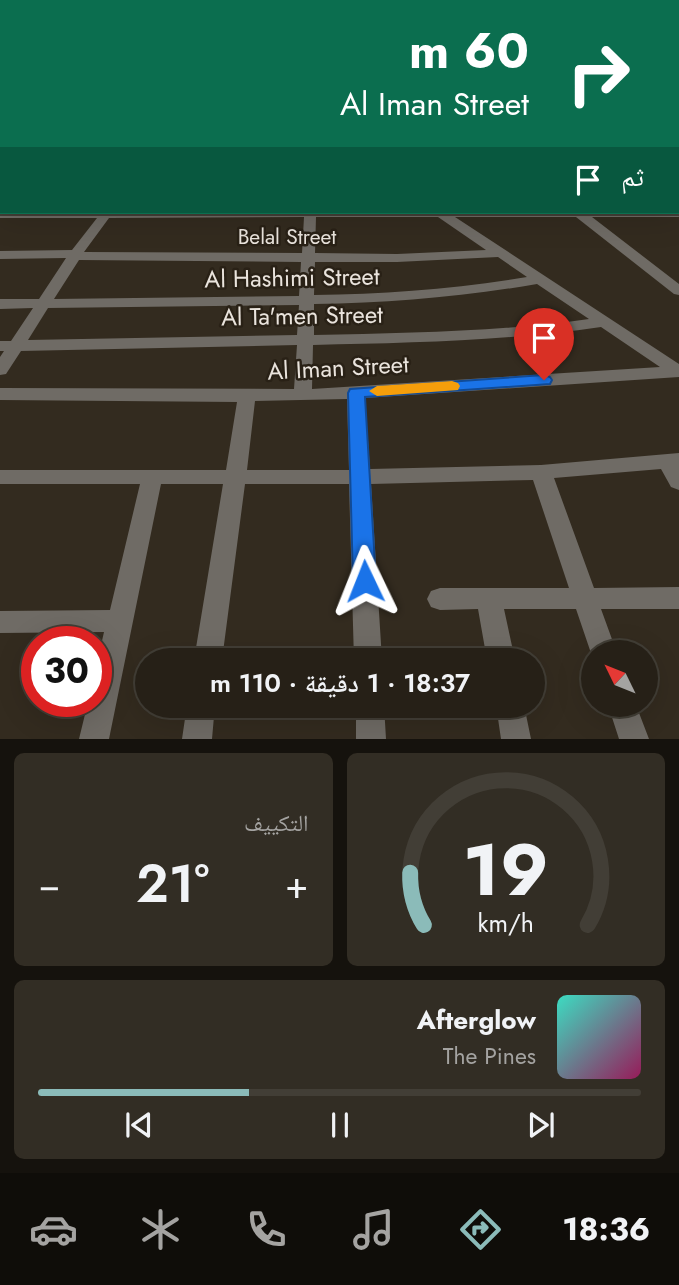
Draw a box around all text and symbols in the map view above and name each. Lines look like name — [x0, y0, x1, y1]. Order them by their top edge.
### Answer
text: 60 m — [409, 16, 529, 86]
icon: right — [553, 28, 644, 119]
text: Al Iman Street — [340, 81, 529, 127]
text: ثم — [621, 158, 644, 196]
icon: arrive — [569, 161, 607, 199]
street label: Belal Street — [238, 222, 336, 252]
street label: Al Hashimi Street — [204, 258, 380, 297]
street label: Al Ta'men Street — [221, 297, 383, 334]
pin — [514, 308, 574, 380]
icon: arrive — [525, 319, 563, 357]
street label: Al Iman Street — [266, 346, 410, 389]
position arrow — [328, 544, 402, 618]
speed limit sign: 30 — [21, 626, 112, 717]
north arrow — [581, 640, 658, 718]
map controls — [581, 640, 658, 717]
text: 18:37 · 1 دقيقة · 110 m — [210, 664, 470, 702]
text: التكييف — [244, 806, 309, 840]
text: 19 — [463, 818, 549, 923]
text: 21° — [136, 846, 209, 922]
text: − — [38, 857, 60, 912]
text: + — [285, 857, 308, 912]
text: km/h — [477, 905, 534, 941]
text: Afterglow — [417, 1001, 536, 1039]
text: The Pines — [443, 1039, 536, 1073]
icon: previous — [120, 1106, 158, 1144]
icon: pause — [321, 1106, 359, 1144]
icon: next — [522, 1106, 560, 1144]
icon: car — [29, 1205, 78, 1254]
icon: climate — [136, 1205, 185, 1254]
icon: phone — [242, 1205, 291, 1254]
icon: music — [349, 1205, 398, 1254]
icon: directions — [456, 1205, 505, 1254]
text: 18:36 — [562, 1206, 650, 1252]

